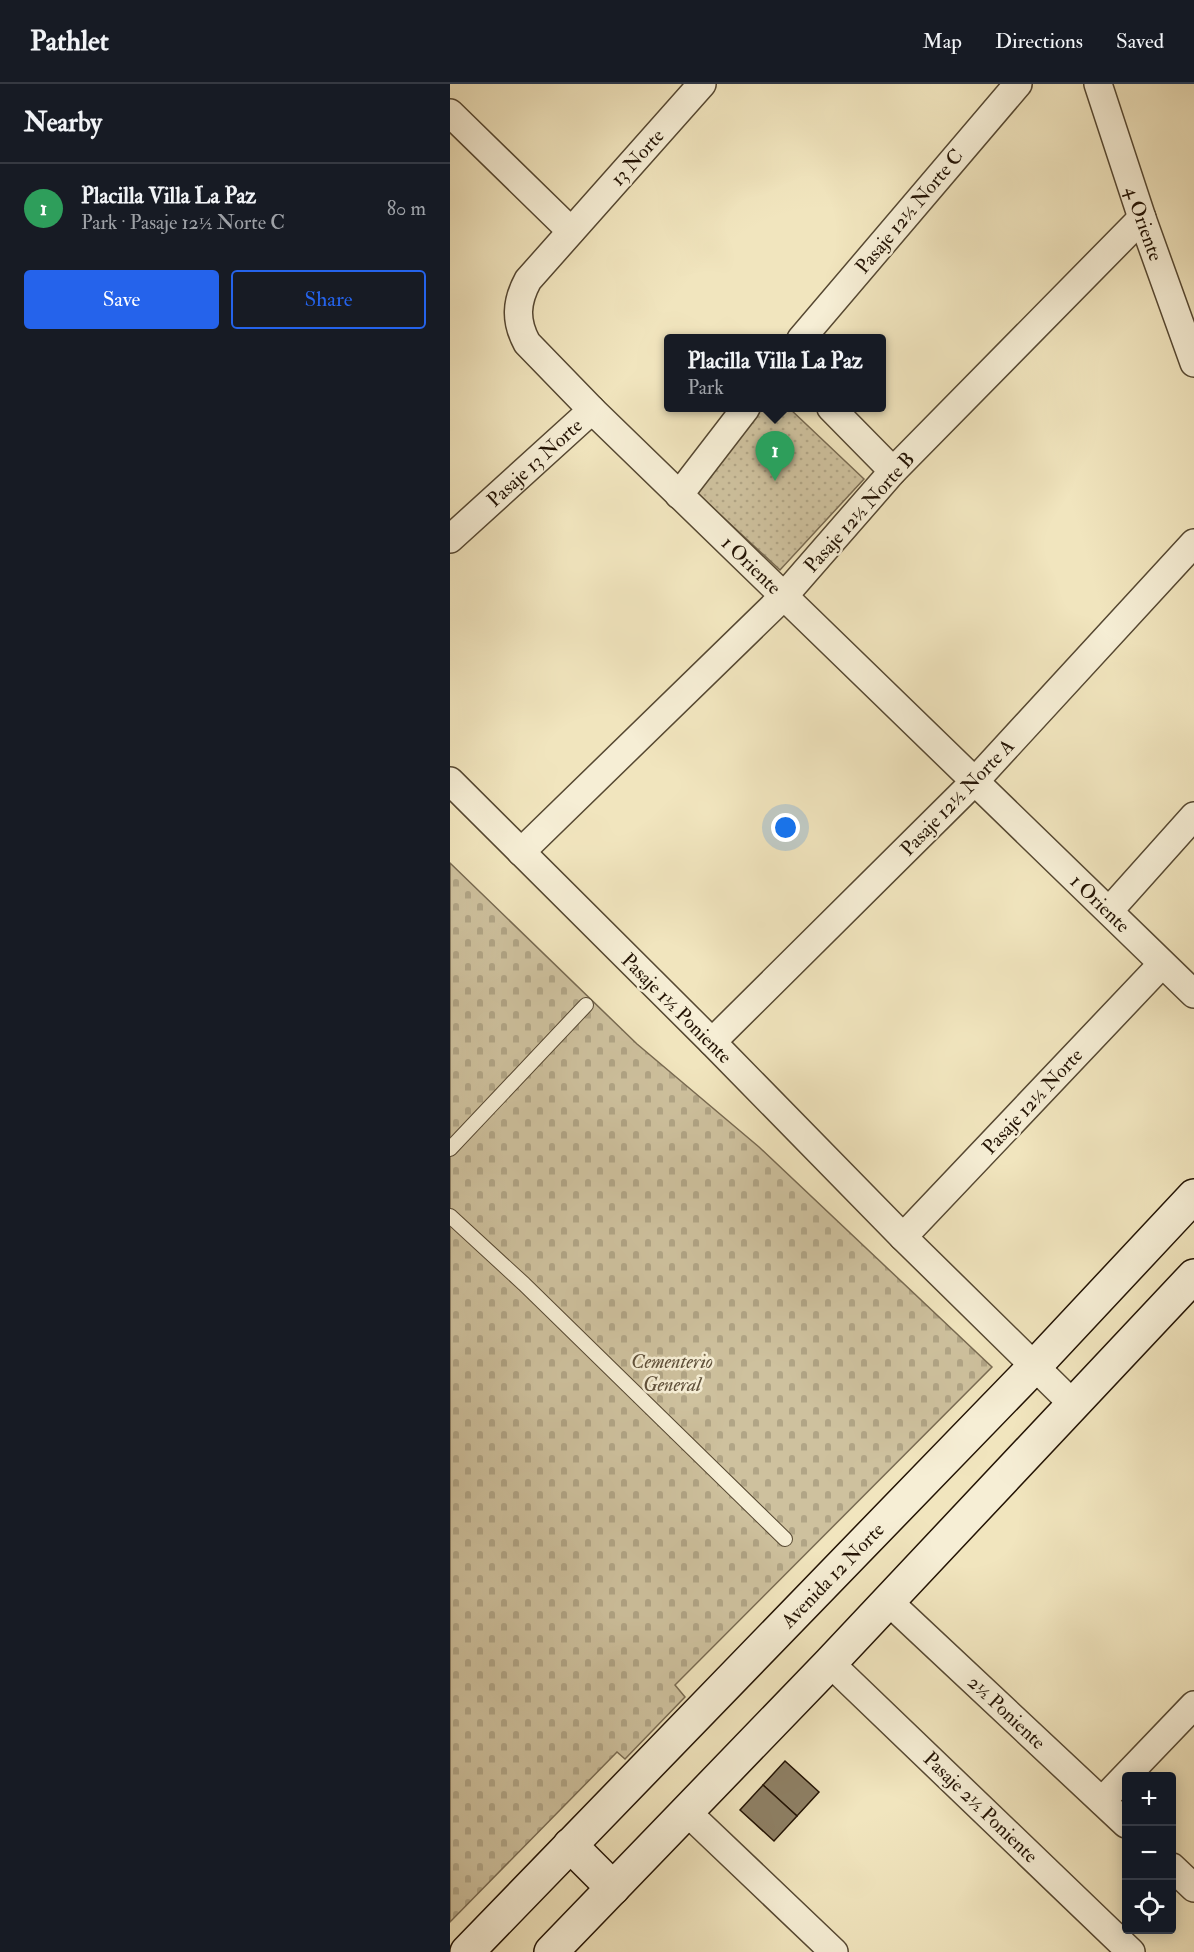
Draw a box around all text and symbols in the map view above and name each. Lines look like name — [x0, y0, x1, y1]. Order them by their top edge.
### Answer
text: Pathlet — [30, 24, 109, 59]
text: Map — [922, 28, 962, 55]
text: Directions — [995, 28, 1083, 55]
text: Saved — [1116, 28, 1164, 55]
text: Nearby — [24, 107, 102, 139]
street label: 13 Norte — [605, 124, 670, 191]
street label: Pasaje 12½ Norte C — [850, 144, 969, 279]
text: Placilla Villa La Paz — [81, 182, 256, 210]
street label: 4 Oriente — [1119, 183, 1168, 264]
text: 1 — [40, 196, 47, 221]
text: 80 m — [387, 196, 426, 221]
text: Park · Pasaje 12½ Norte C — [81, 210, 285, 235]
button: Save — [24, 270, 219, 329]
button: Share — [231, 270, 426, 329]
popup — [664, 334, 886, 412]
text: Placilla Villa La Paz — [687, 347, 863, 375]
text: Park — [687, 375, 724, 400]
street label: Pasaje 13 Norte — [482, 413, 588, 512]
pin: 1 — [756, 432, 794, 481]
street label: Pasaje 12½ Norte B — [799, 447, 920, 578]
street label: 1 Oriente — [716, 531, 786, 600]
street label: Pasaje 12½ Norte A — [895, 733, 1020, 861]
your location — [771, 813, 800, 842]
street label: 1 Oriente — [1065, 869, 1135, 938]
street label: Pasaje 1½ Poniente — [616, 948, 737, 1069]
street label: Pasaje 12½ Norte — [977, 1043, 1088, 1160]
park label: Cementerio General — [631, 1349, 713, 1397]
street label: Avenida 12 Norte — [775, 1517, 890, 1634]
street label: 2½ Poniente — [962, 1670, 1051, 1755]
street label: Pasaje 2½ Poniente — [918, 1746, 1043, 1868]
map controls — [1122, 1772, 1176, 1934]
button: + — [1122, 1772, 1176, 1826]
button: − — [1122, 1826, 1176, 1880]
button: locate — [1122, 1880, 1176, 1934]

